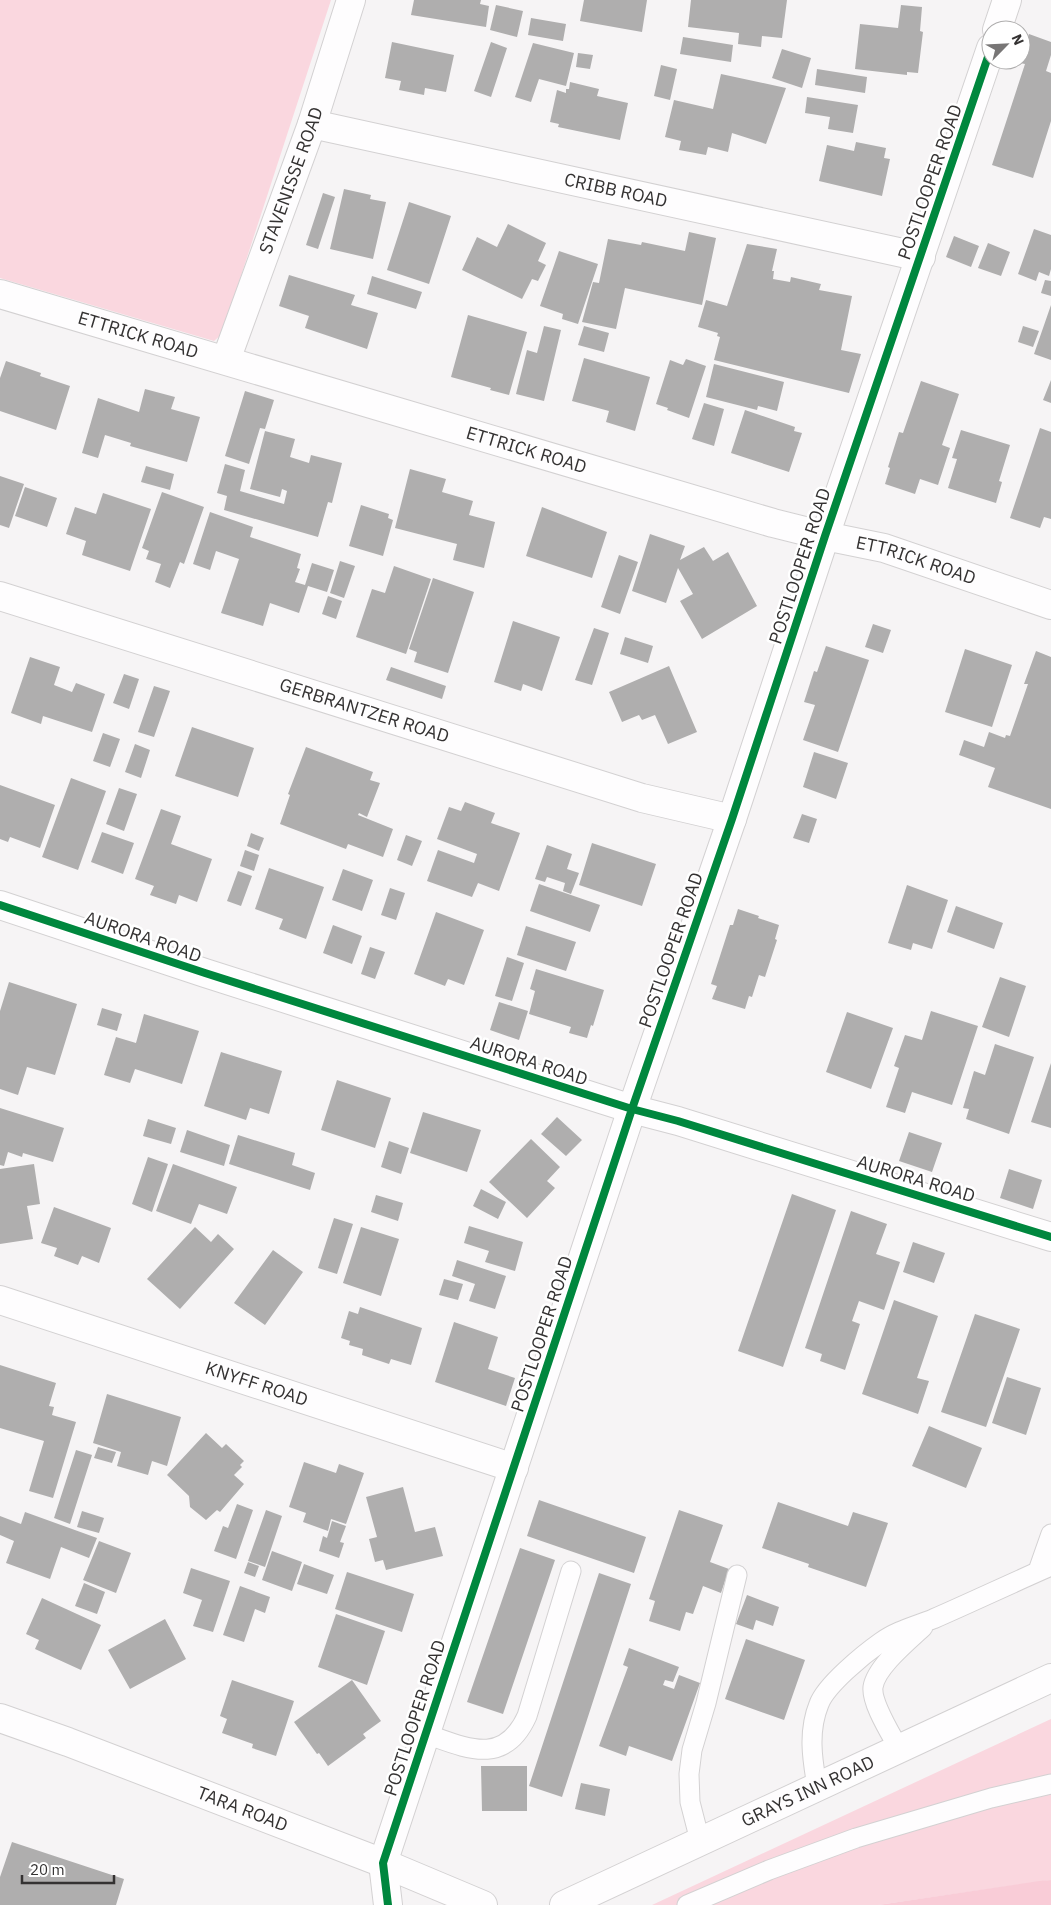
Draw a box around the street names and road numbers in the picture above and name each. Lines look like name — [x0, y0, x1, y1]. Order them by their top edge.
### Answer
street label: POSTLOOPER ROAD — [892, 101, 967, 263]
street label: STAVENISSE ROAD — [254, 104, 328, 257]
street label: CRIBB ROAD — [562, 167, 670, 212]
street label: ETTRICK ROAD — [75, 306, 201, 363]
street label: ETTRICK ROAD — [464, 421, 590, 478]
street label: POSTLOOPER ROAD — [763, 485, 836, 647]
street label: ETTRICK ROAD — [854, 531, 979, 590]
street label: GERBRANTZER ROAD — [277, 673, 452, 748]
street label: POSTLOOPER ROAD — [633, 869, 708, 1031]
street label: AURORA ROAD — [82, 906, 205, 967]
street label: AURORA ROAD — [467, 1031, 591, 1090]
street label: AURORA ROAD — [854, 1150, 978, 1207]
street label: POSTLOOPER ROAD — [505, 1253, 578, 1415]
street label: KNYFF ROAD — [203, 1356, 311, 1411]
street label: POSTLOOPER ROAD — [378, 1637, 451, 1799]
street label: GRAYS INN ROAD — [737, 1750, 878, 1832]
street label: TARA ROAD — [194, 1781, 291, 1836]

